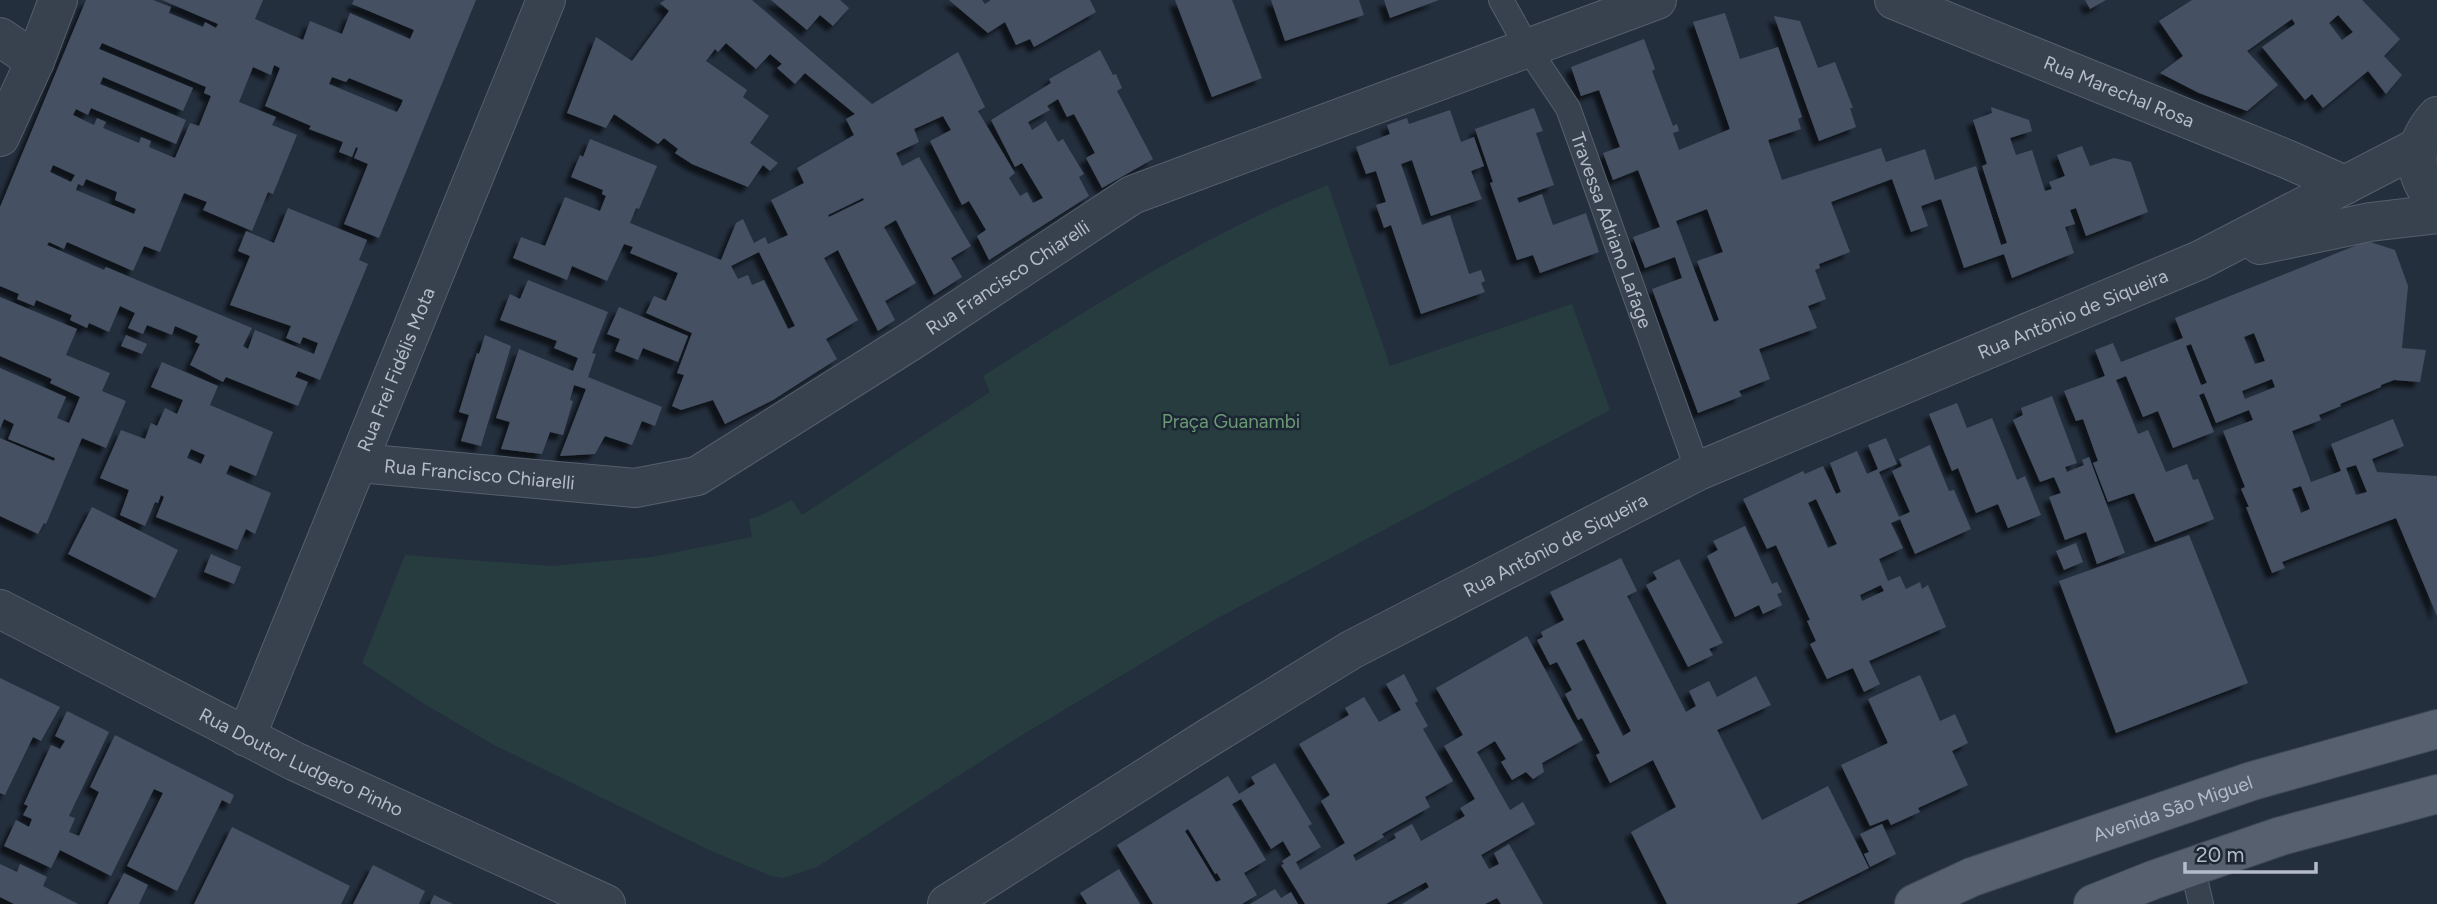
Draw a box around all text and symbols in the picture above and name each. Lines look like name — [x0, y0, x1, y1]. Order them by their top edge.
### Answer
street label: Rua Marechal Rosa — [2041, 50, 2198, 132]
street label: Travessa Adriano Lafage — [1566, 129, 1657, 331]
street label: Rua Francisco Chiarelli — [921, 215, 1094, 340]
street label: Rua Antônio de Siqueira — [1974, 263, 2171, 364]
street label: Rua Frei Fidélis Mota — [352, 284, 439, 455]
park label: Praça Guanambi — [1162, 410, 1300, 433]
street label: Rua Francisco Chiarelli — [383, 454, 576, 494]
street label: Rua Antônio de Siqueira — [1459, 488, 1651, 602]
street label: Rua Doutor Ludgero Pinho — [195, 703, 407, 821]
street label: Avenida São Miguel — [2090, 770, 2255, 846]
scale bar — [2185, 830, 2316, 874]
text: 20 m — [2196, 842, 2244, 867]

